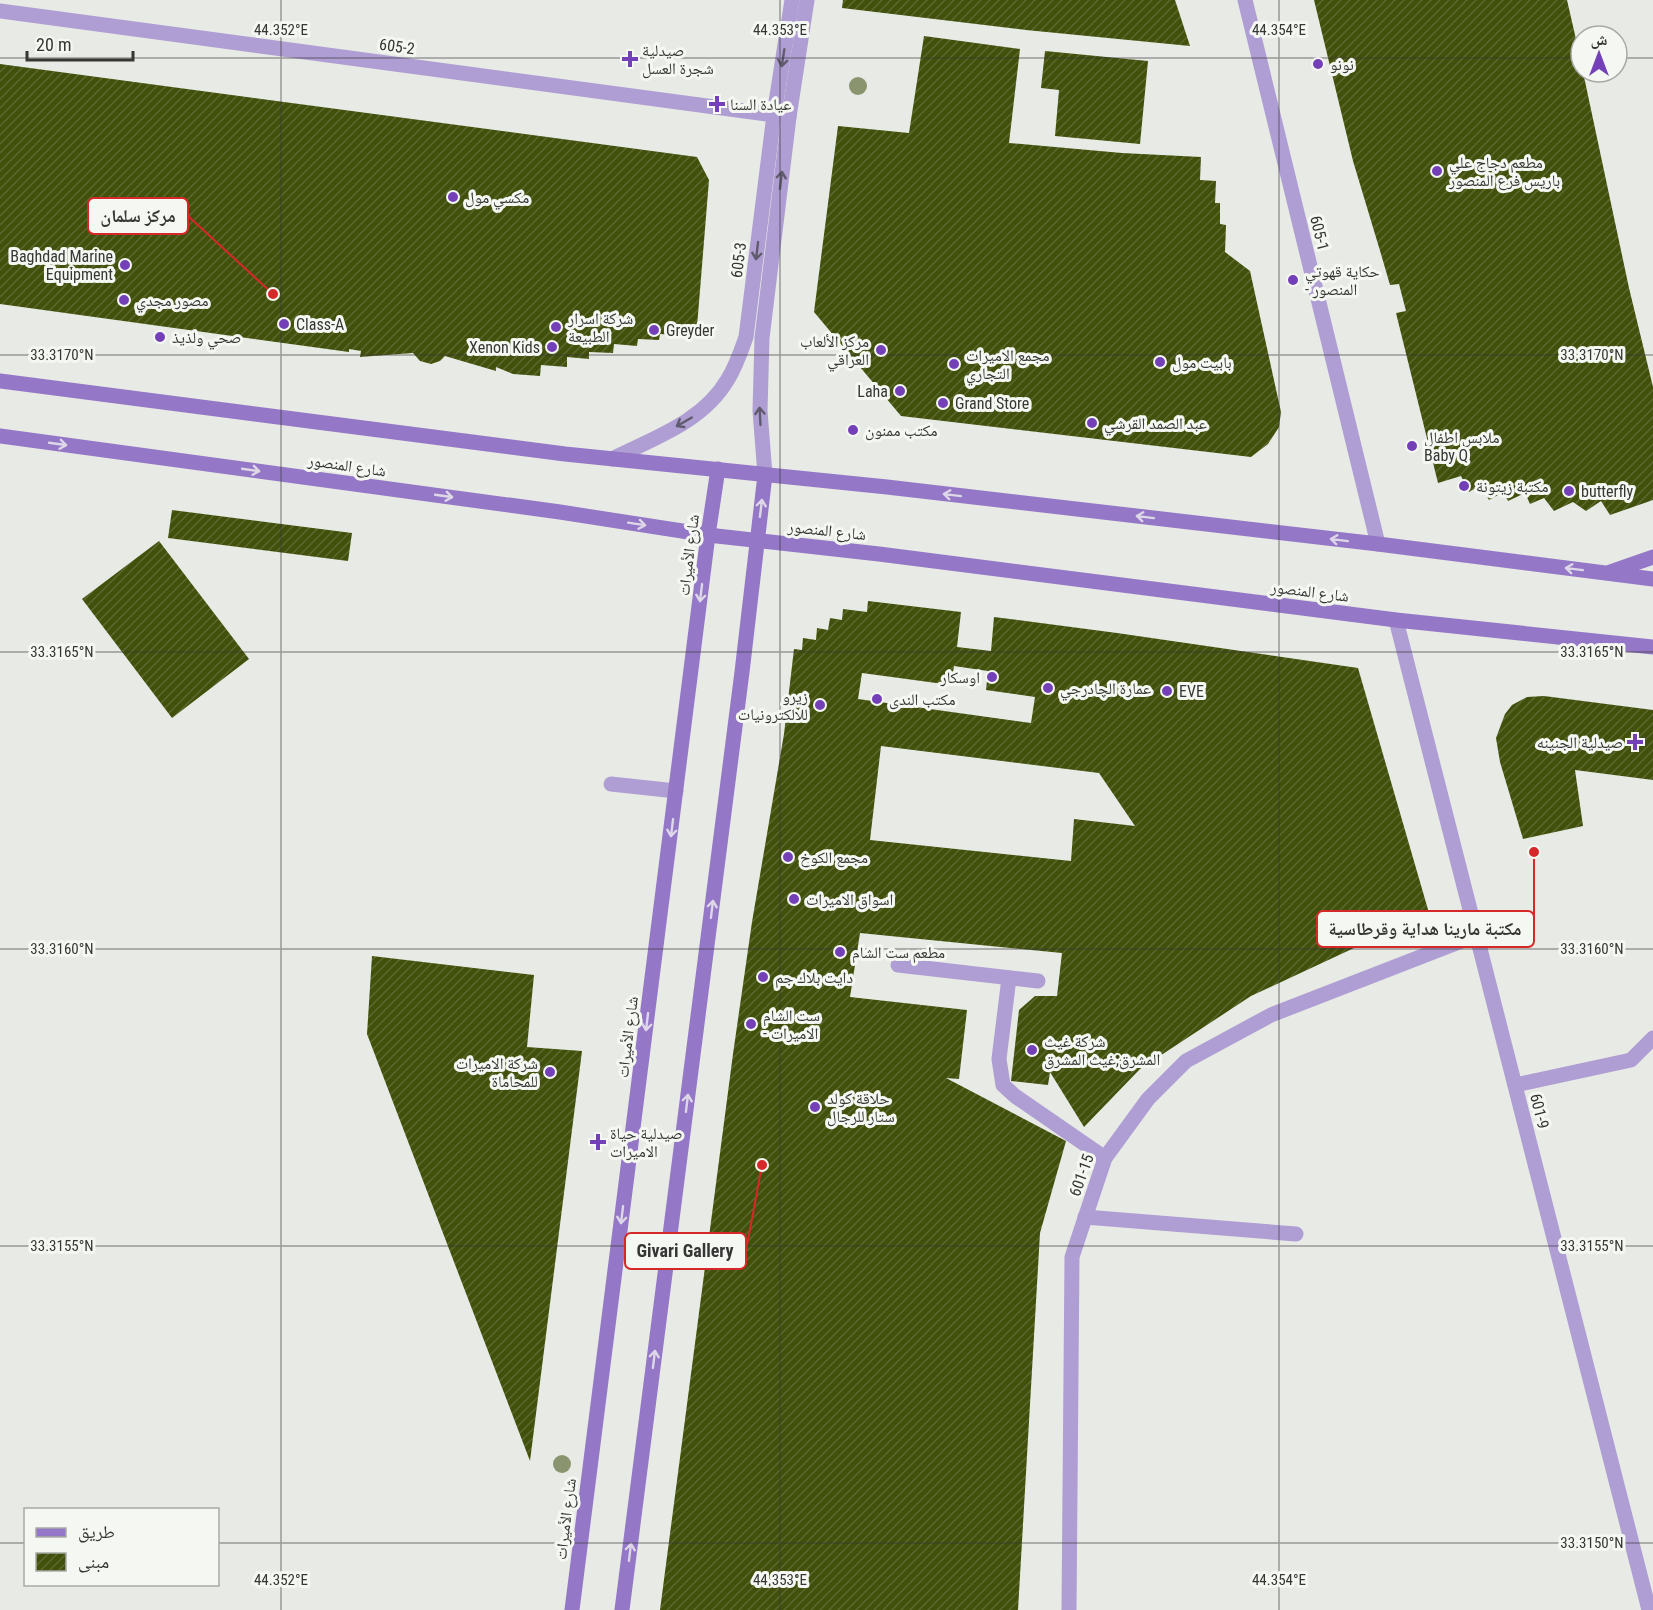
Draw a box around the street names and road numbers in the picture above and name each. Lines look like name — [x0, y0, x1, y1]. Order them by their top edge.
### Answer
street label: 605-2 — [378, 35, 416, 58]
street label: 605-1 — [1306, 214, 1333, 253]
street label: 605-3 — [727, 241, 750, 279]
street label: شارع المنصور — [306, 450, 387, 481]
street label: شارع الأميرات — [674, 513, 704, 597]
street label: شارع المنصور — [786, 517, 867, 545]
street label: شارع المنصور — [1269, 577, 1350, 607]
street label: شارع الأميرات — [613, 995, 643, 1079]
street label: 601-9 — [1526, 1092, 1553, 1131]
street label: 601-15 — [1065, 1151, 1098, 1199]
street label: شارع الأميرات — [551, 1477, 581, 1561]

